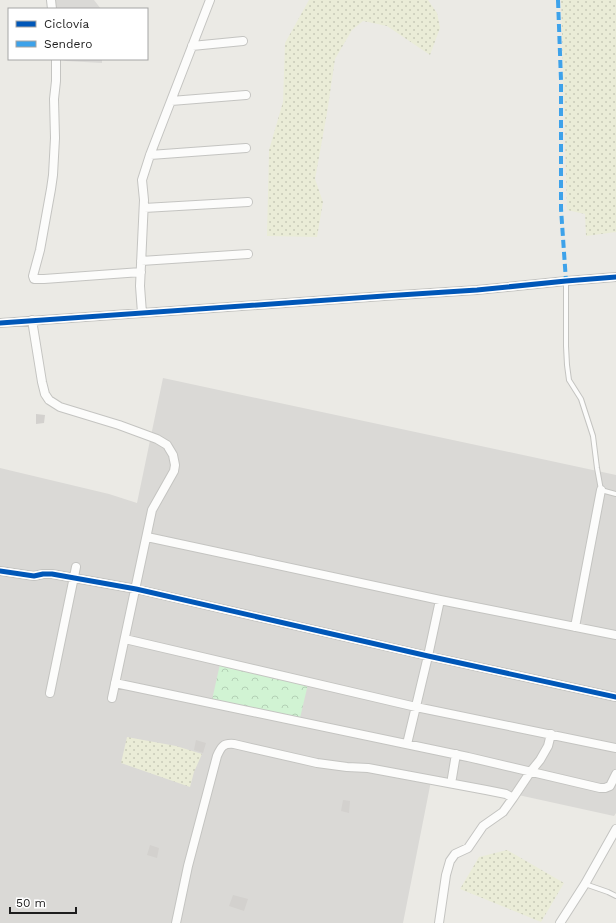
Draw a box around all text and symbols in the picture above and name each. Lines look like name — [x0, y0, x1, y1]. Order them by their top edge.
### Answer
legend — [8, 8, 148, 60]
text: Ciclovía — [44, 17, 89, 31]
text: Sendero — [44, 37, 92, 51]
scale bar — [10, 889, 76, 915]
text: 50 m — [16, 896, 46, 910]

